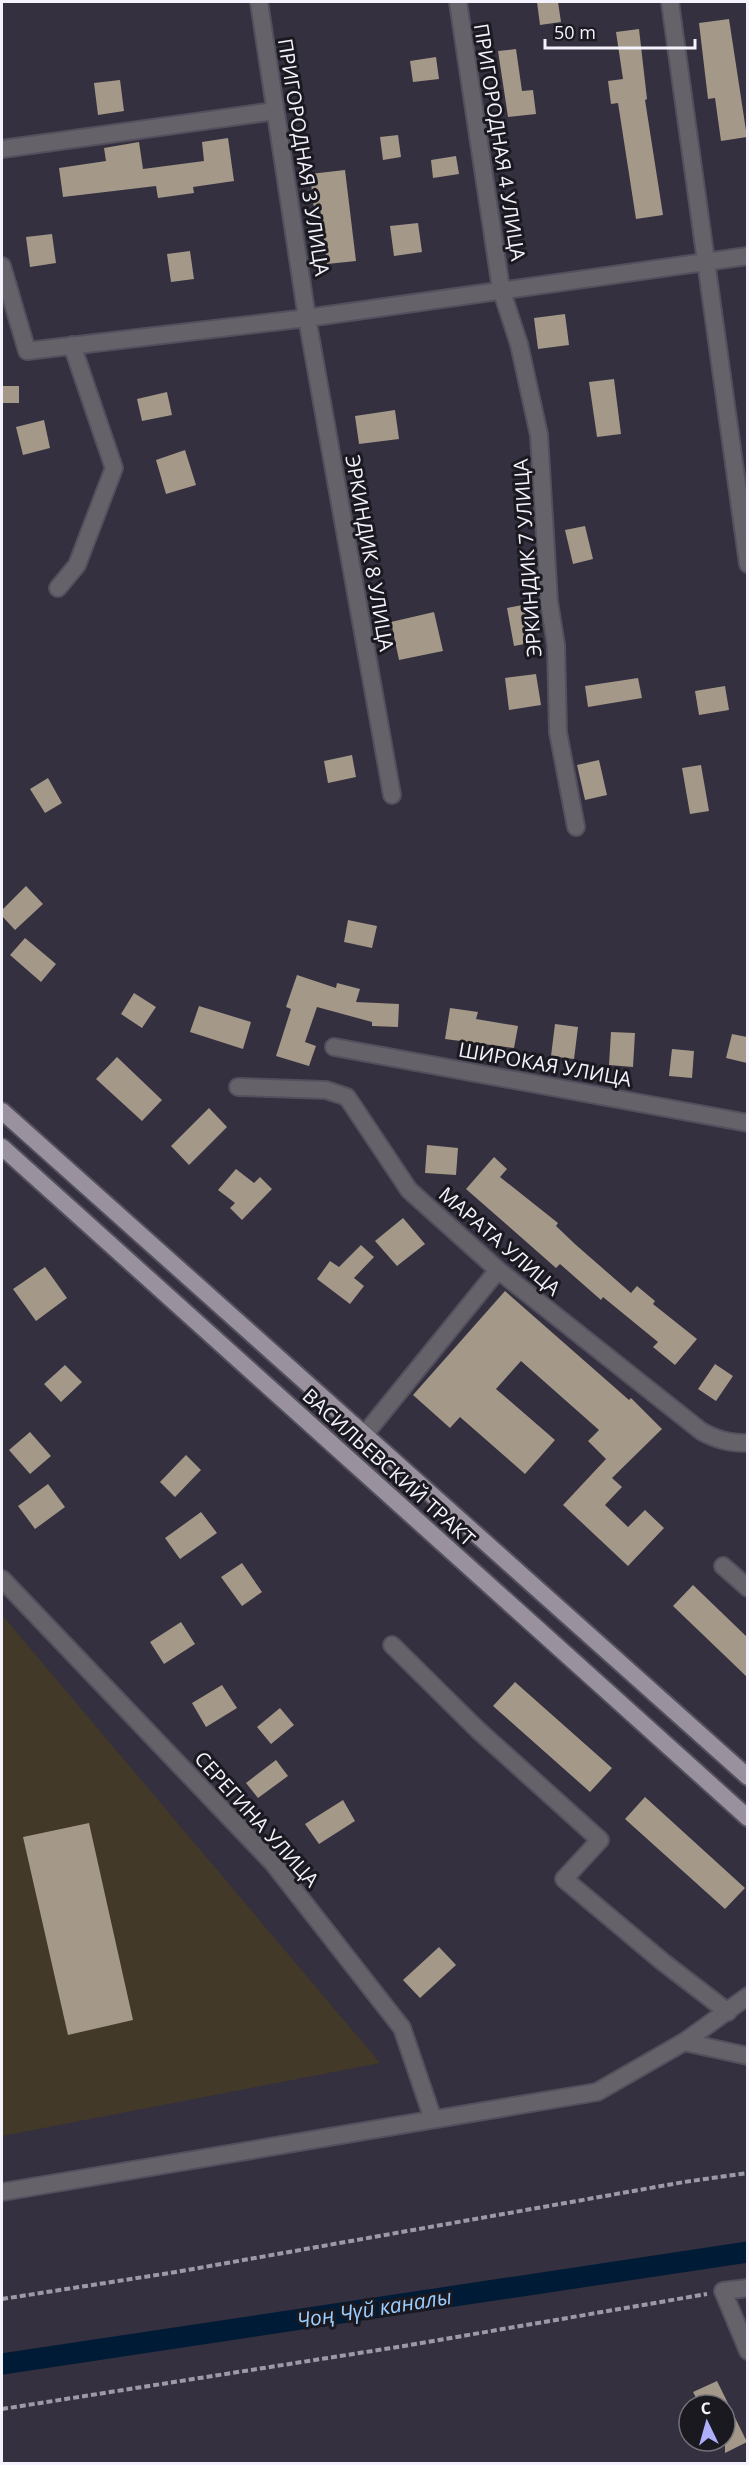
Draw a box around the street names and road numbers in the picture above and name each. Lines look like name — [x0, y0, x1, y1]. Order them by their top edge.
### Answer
street label: ПРИГОРОДНАЯ 4 УЛИЦА — [468, 21, 532, 263]
street label: ПРИГОРОДНАЯ 3 УЛИЦА — [272, 36, 336, 278]
street label: ЭРКИНДИК 8 УЛИЦА — [339, 453, 401, 654]
street label: ЭРКИНДИК 7 УЛИЦА — [507, 458, 547, 658]
street label: ШИРОКАЯ УЛИЦА — [456, 1036, 634, 1093]
street label: МАРАТА УЛИЦА — [433, 1181, 567, 1302]
street label: ВАСИЛЬЕВСКИЙ ТРАКТ — [297, 1382, 481, 1552]
street label: СЕРЕГИНА УЛИЦА — [189, 1745, 325, 1893]

